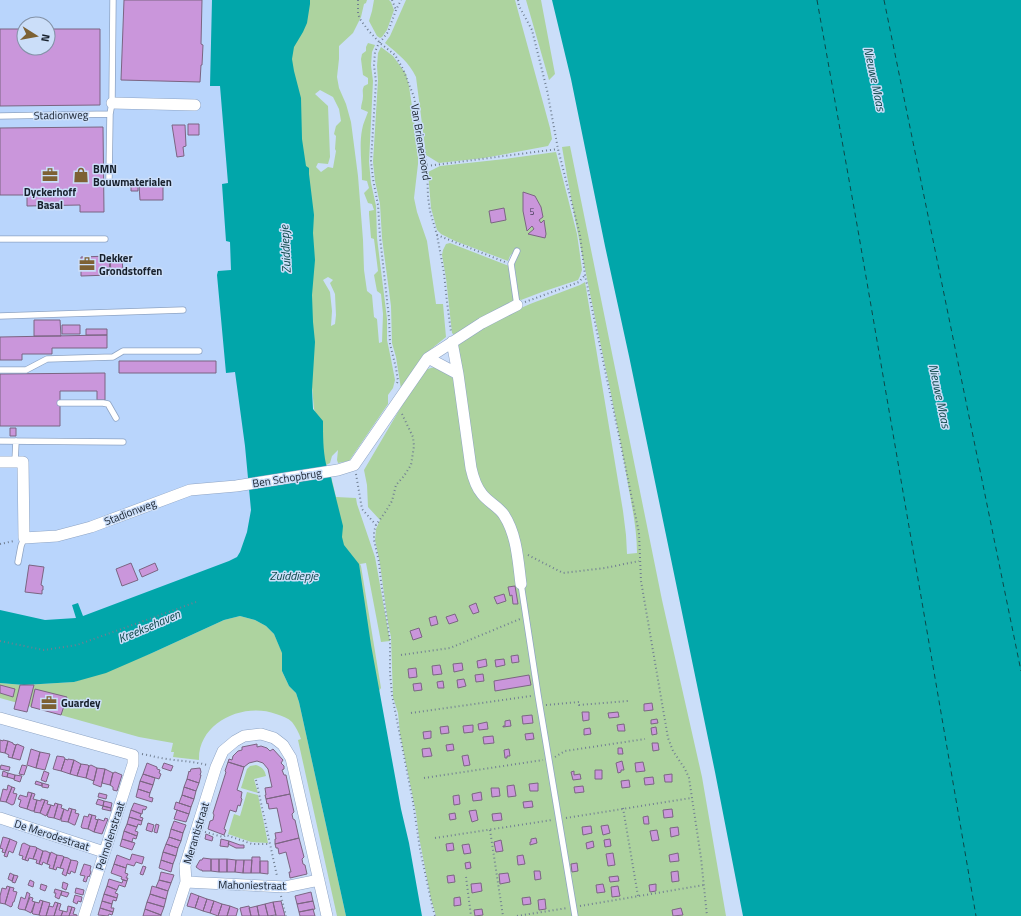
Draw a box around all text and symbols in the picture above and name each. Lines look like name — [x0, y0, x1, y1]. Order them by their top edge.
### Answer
north arrow — [16, 16, 56, 56]
text: N — [37, 33, 54, 43]
water label: Nieuwe Maas — [859, 45, 891, 114]
street label: Van Brienenoord — [407, 103, 435, 181]
street label: Stadionweg — [34, 107, 89, 123]
place label: BMN Bouwmaterialen — [93, 161, 172, 190]
office icon: Dyckerhoff Basal — [41, 166, 59, 184]
shop icon: BMN Bouwmaterialen — [72, 166, 90, 184]
place label: Dyckerhoff Basal — [24, 184, 76, 213]
house number: 5 — [529, 205, 535, 218]
water label: Zuiddiepje — [274, 223, 296, 274]
place label: Dekker Grondstoffen — [99, 250, 162, 279]
office icon: Dekker Grondstoffen — [78, 255, 96, 273]
water label: Nieuwe Maas — [924, 362, 956, 431]
street label: Ben Schopbrug — [251, 465, 323, 491]
street label: Stadionweg — [102, 495, 159, 529]
water label: Zuiddiepje — [270, 566, 320, 585]
water label: Kreeksehaven — [115, 604, 184, 648]
office icon: Guardey — [40, 694, 58, 712]
place label: Guardey — [61, 695, 101, 711]
street label: Pelmolenstraat — [91, 800, 129, 872]
street label: Merantistraat — [179, 800, 213, 866]
street label: De Merodestraat — [12, 815, 92, 855]
street label: Mahoniestraat — [218, 876, 286, 894]

